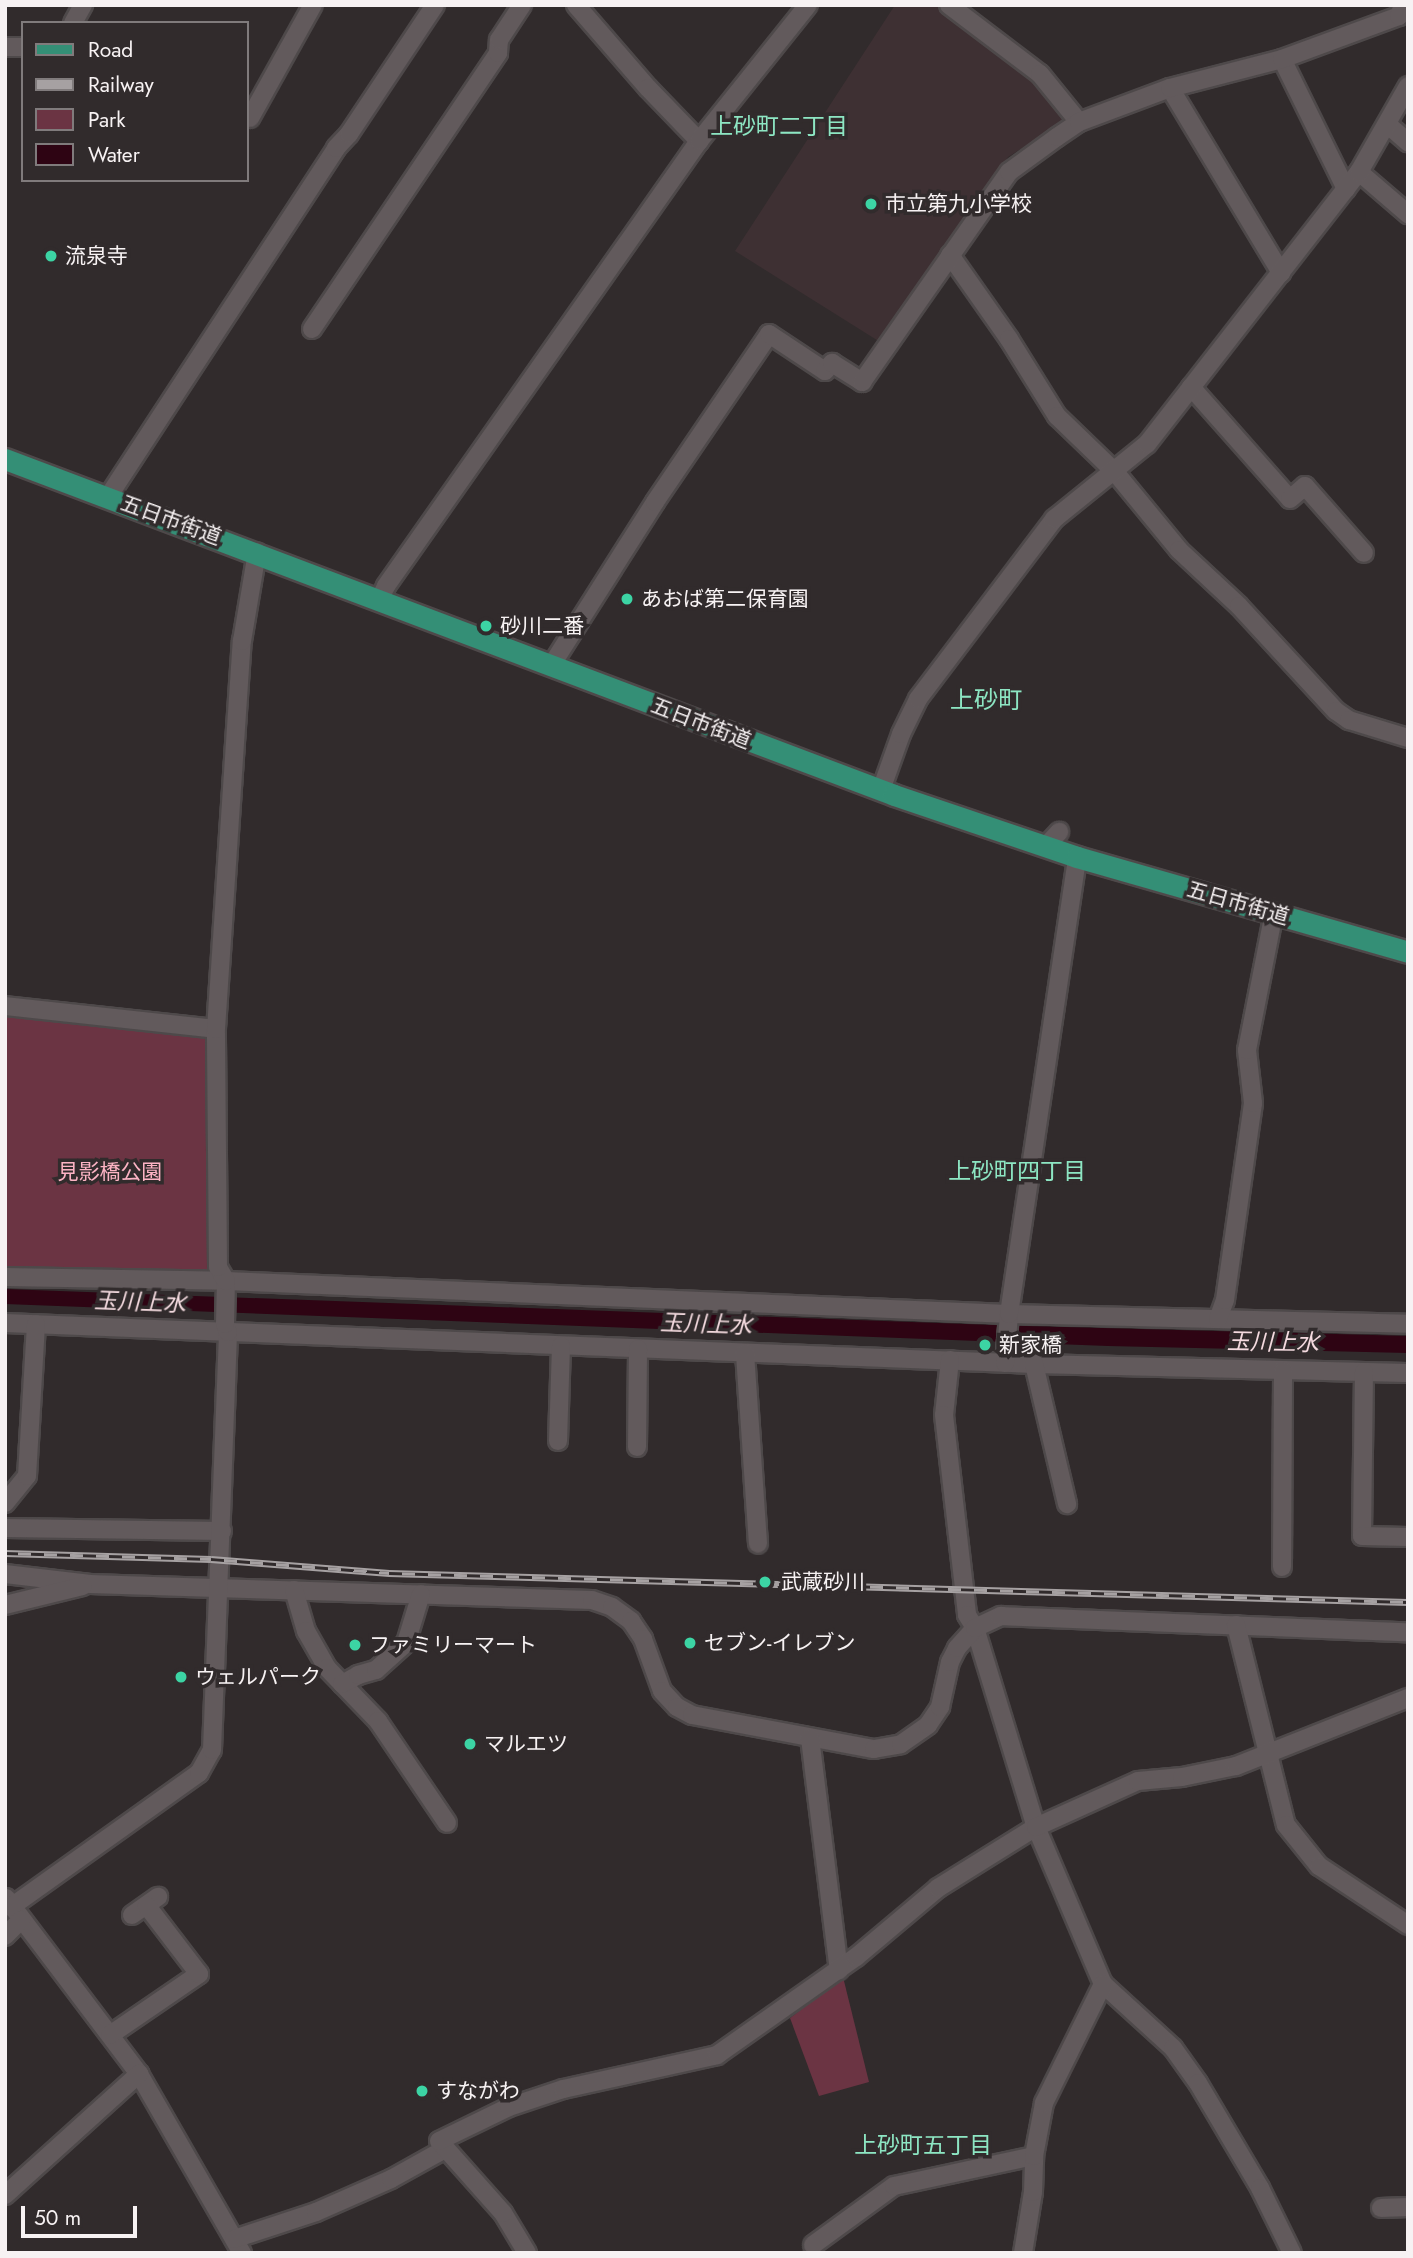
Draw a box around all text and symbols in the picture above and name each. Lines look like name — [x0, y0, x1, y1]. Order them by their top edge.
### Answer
legend — [21, 21, 248, 182]
text: Road — [88, 35, 133, 65]
text: Railway — [88, 70, 154, 100]
text: Park — [88, 105, 125, 135]
district label: 上砂町二丁目 — [710, 112, 848, 140]
text: Water — [88, 140, 140, 170]
place label: 市立第九小学校 — [885, 191, 1032, 217]
marker: 市立第九小学校 — [863, 196, 879, 212]
place label: 流泉寺 — [65, 243, 128, 269]
marker: 流泉寺 — [43, 248, 59, 264]
street label: 五日市街道 — [117, 490, 225, 550]
place label: あおば第二保育園 — [641, 586, 809, 612]
marker: あおば第二保育園 — [619, 591, 635, 607]
place label: 砂川二番 — [500, 613, 584, 639]
marker: 砂川二番 — [478, 618, 494, 634]
district label: 上砂町 — [950, 686, 1022, 714]
street label: 五日市街道 — [647, 692, 755, 754]
street label: 五日市街道 — [1184, 876, 1292, 930]
district label: 上砂町四丁目 — [948, 1157, 1086, 1185]
park label: 見影橋公園 — [58, 1159, 162, 1185]
water label: 玉川上水 — [94, 1287, 186, 1317]
water label: 玉川上水 — [660, 1309, 752, 1339]
water label: 玉川上水 — [1227, 1327, 1319, 1357]
place label: 新家橋 — [999, 1332, 1062, 1358]
marker: 新家橋 — [977, 1337, 993, 1353]
place label: 武蔵砂川 — [781, 1569, 865, 1595]
marker: 武蔵砂川 — [755, 1572, 775, 1592]
place label: セブン-イレブン — [704, 1630, 855, 1656]
place label: ファミリーマート — [369, 1632, 537, 1658]
marker: セブン-イレブン — [682, 1635, 698, 1651]
marker: ファミリーマート — [347, 1637, 363, 1653]
place label: ウェルパーク — [195, 1664, 321, 1690]
marker: ウェルパーク — [173, 1669, 189, 1685]
place label: マルエツ — [484, 1731, 568, 1757]
marker: マルエツ — [462, 1736, 478, 1752]
place label: すながわ — [436, 2078, 520, 2104]
marker: すながわ — [414, 2083, 430, 2099]
district label: 上砂町五丁目 — [854, 2131, 992, 2159]
scale bar — [24, 2192, 140, 2236]
text: 50 m — [34, 2203, 81, 2233]

